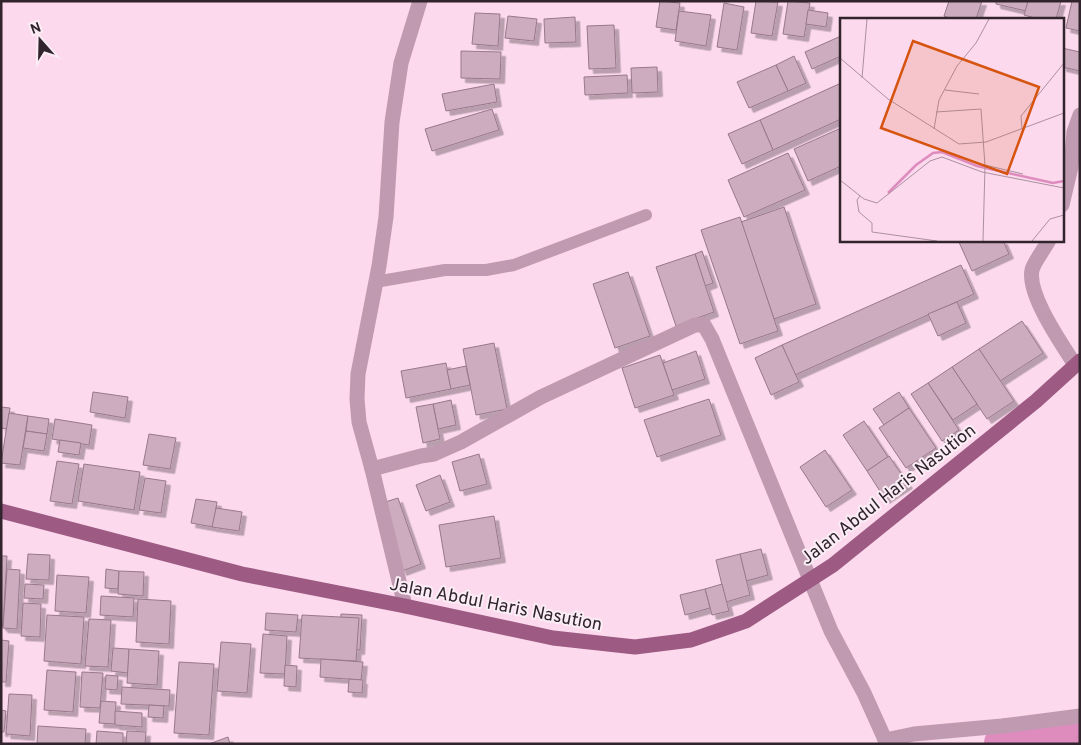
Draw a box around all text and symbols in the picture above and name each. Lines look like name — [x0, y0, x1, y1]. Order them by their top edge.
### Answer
north arrow — [15, 15, 65, 65]
inset map — [840, 18, 1064, 241]
text: N — [28, 19, 44, 39]
street label: Jalan Abdul Haris Nasution — [797, 420, 981, 571]
street label: Jalan Abdul Haris Nasution — [387, 574, 604, 637]

